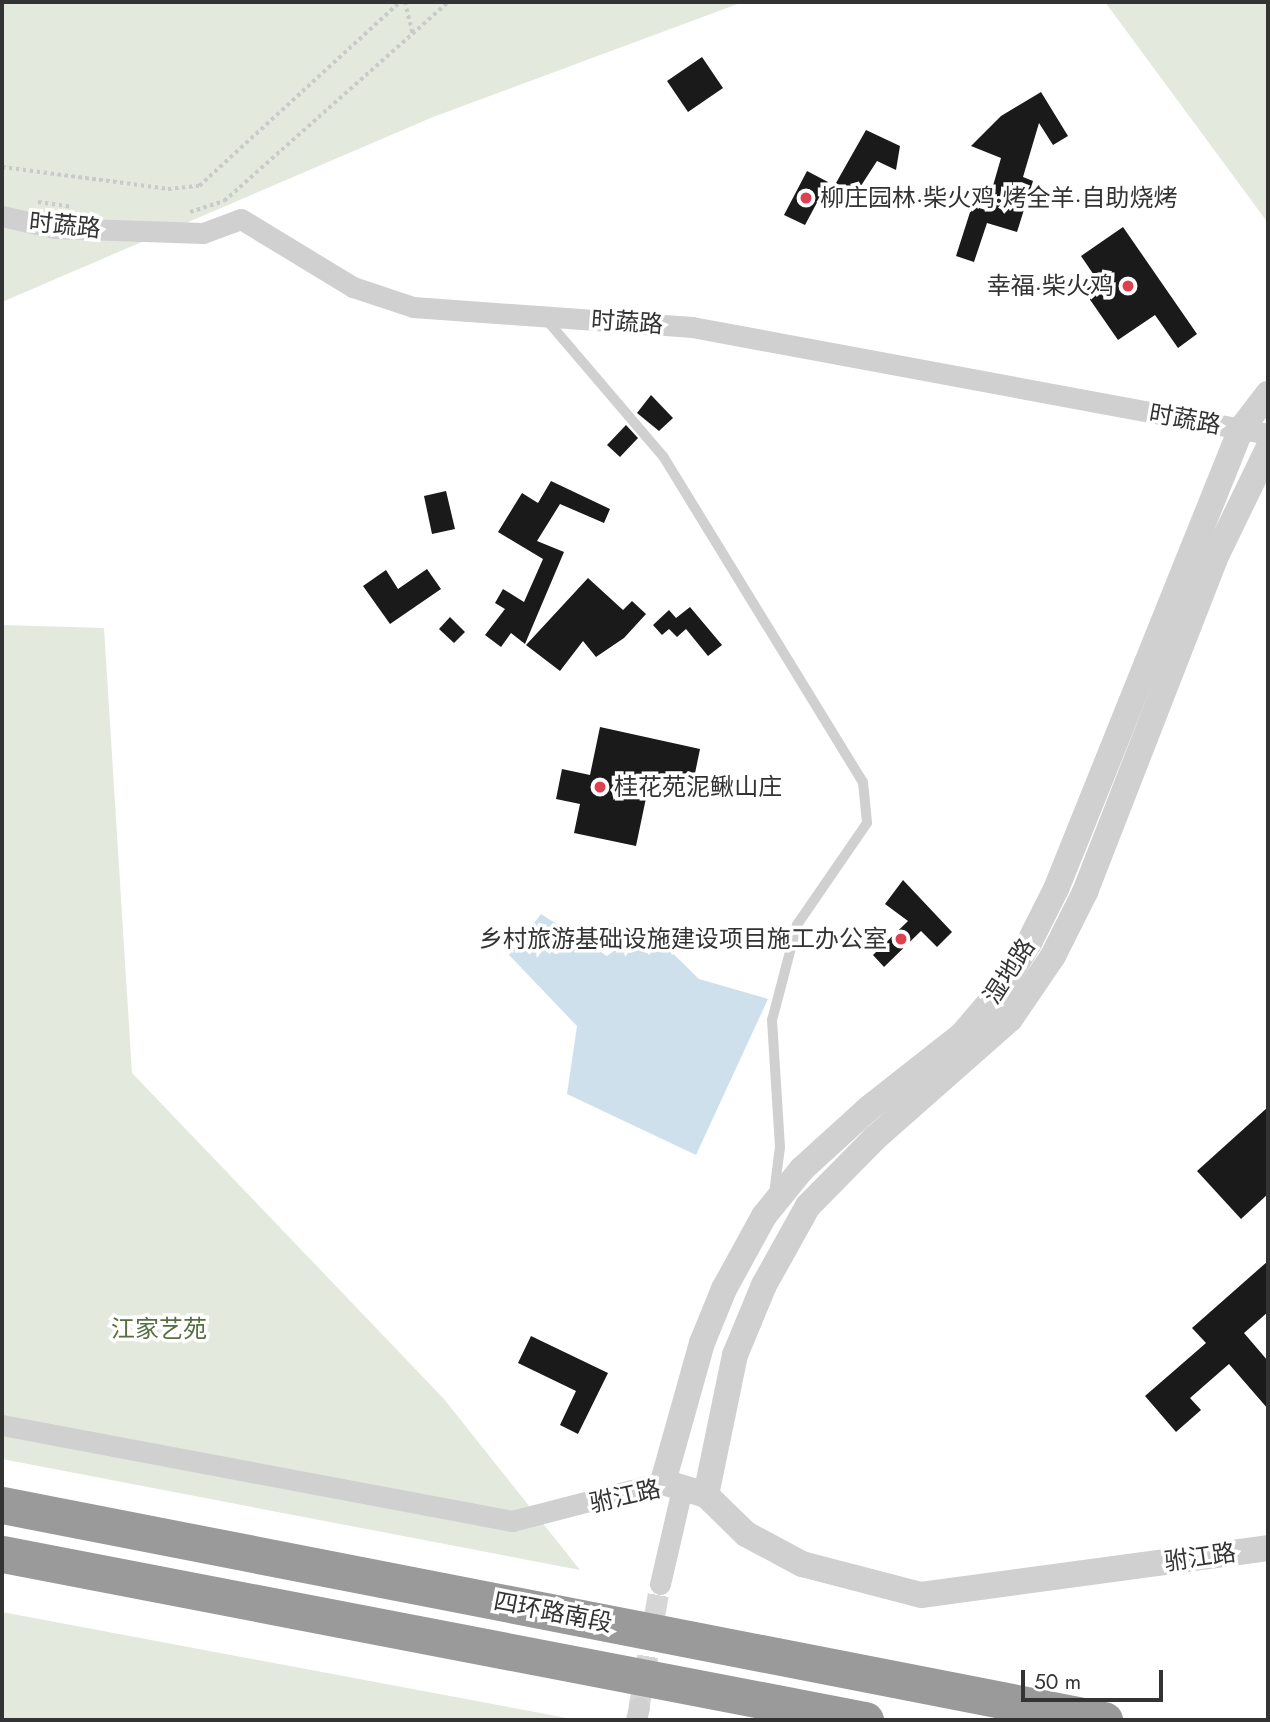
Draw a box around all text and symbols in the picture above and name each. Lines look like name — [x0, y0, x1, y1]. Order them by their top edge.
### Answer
place label: 柳庄园林·柴火鸡·烤全羊·自助烧烤 — [820, 184, 1178, 212]
marker: 柳庄园林·柴火鸡·烤全羊·自助烧烤 — [798, 190, 814, 206]
street label: 时蔬路 — [28, 207, 102, 243]
place label: 幸福·柴火鸡 — [987, 272, 1114, 300]
marker: 幸福·柴火鸡 — [1120, 278, 1136, 294]
street label: 时蔬路 — [590, 305, 664, 339]
street label: 时蔬路 — [1147, 399, 1223, 439]
place label: 桂花苑泥鳅山庄 — [614, 773, 782, 801]
marker: 桂花苑泥鳅山庄 — [592, 779, 608, 795]
place label: 乡村旅游基础设施建设项目施工办公室 — [479, 925, 887, 953]
marker: 乡村旅游基础设施建设项目施工办公室 — [893, 931, 909, 947]
street label: 湿地路 — [977, 933, 1041, 1009]
park label: 江家艺苑 — [111, 1315, 207, 1343]
street label: 驸江路 — [587, 1474, 663, 1518]
street label: 驸江路 — [1162, 1538, 1238, 1576]
street label: 四环路南段 — [491, 1586, 615, 1638]
scale bar — [1025, 1656, 1167, 1700]
text: 50 m — [1034, 1667, 1081, 1697]

